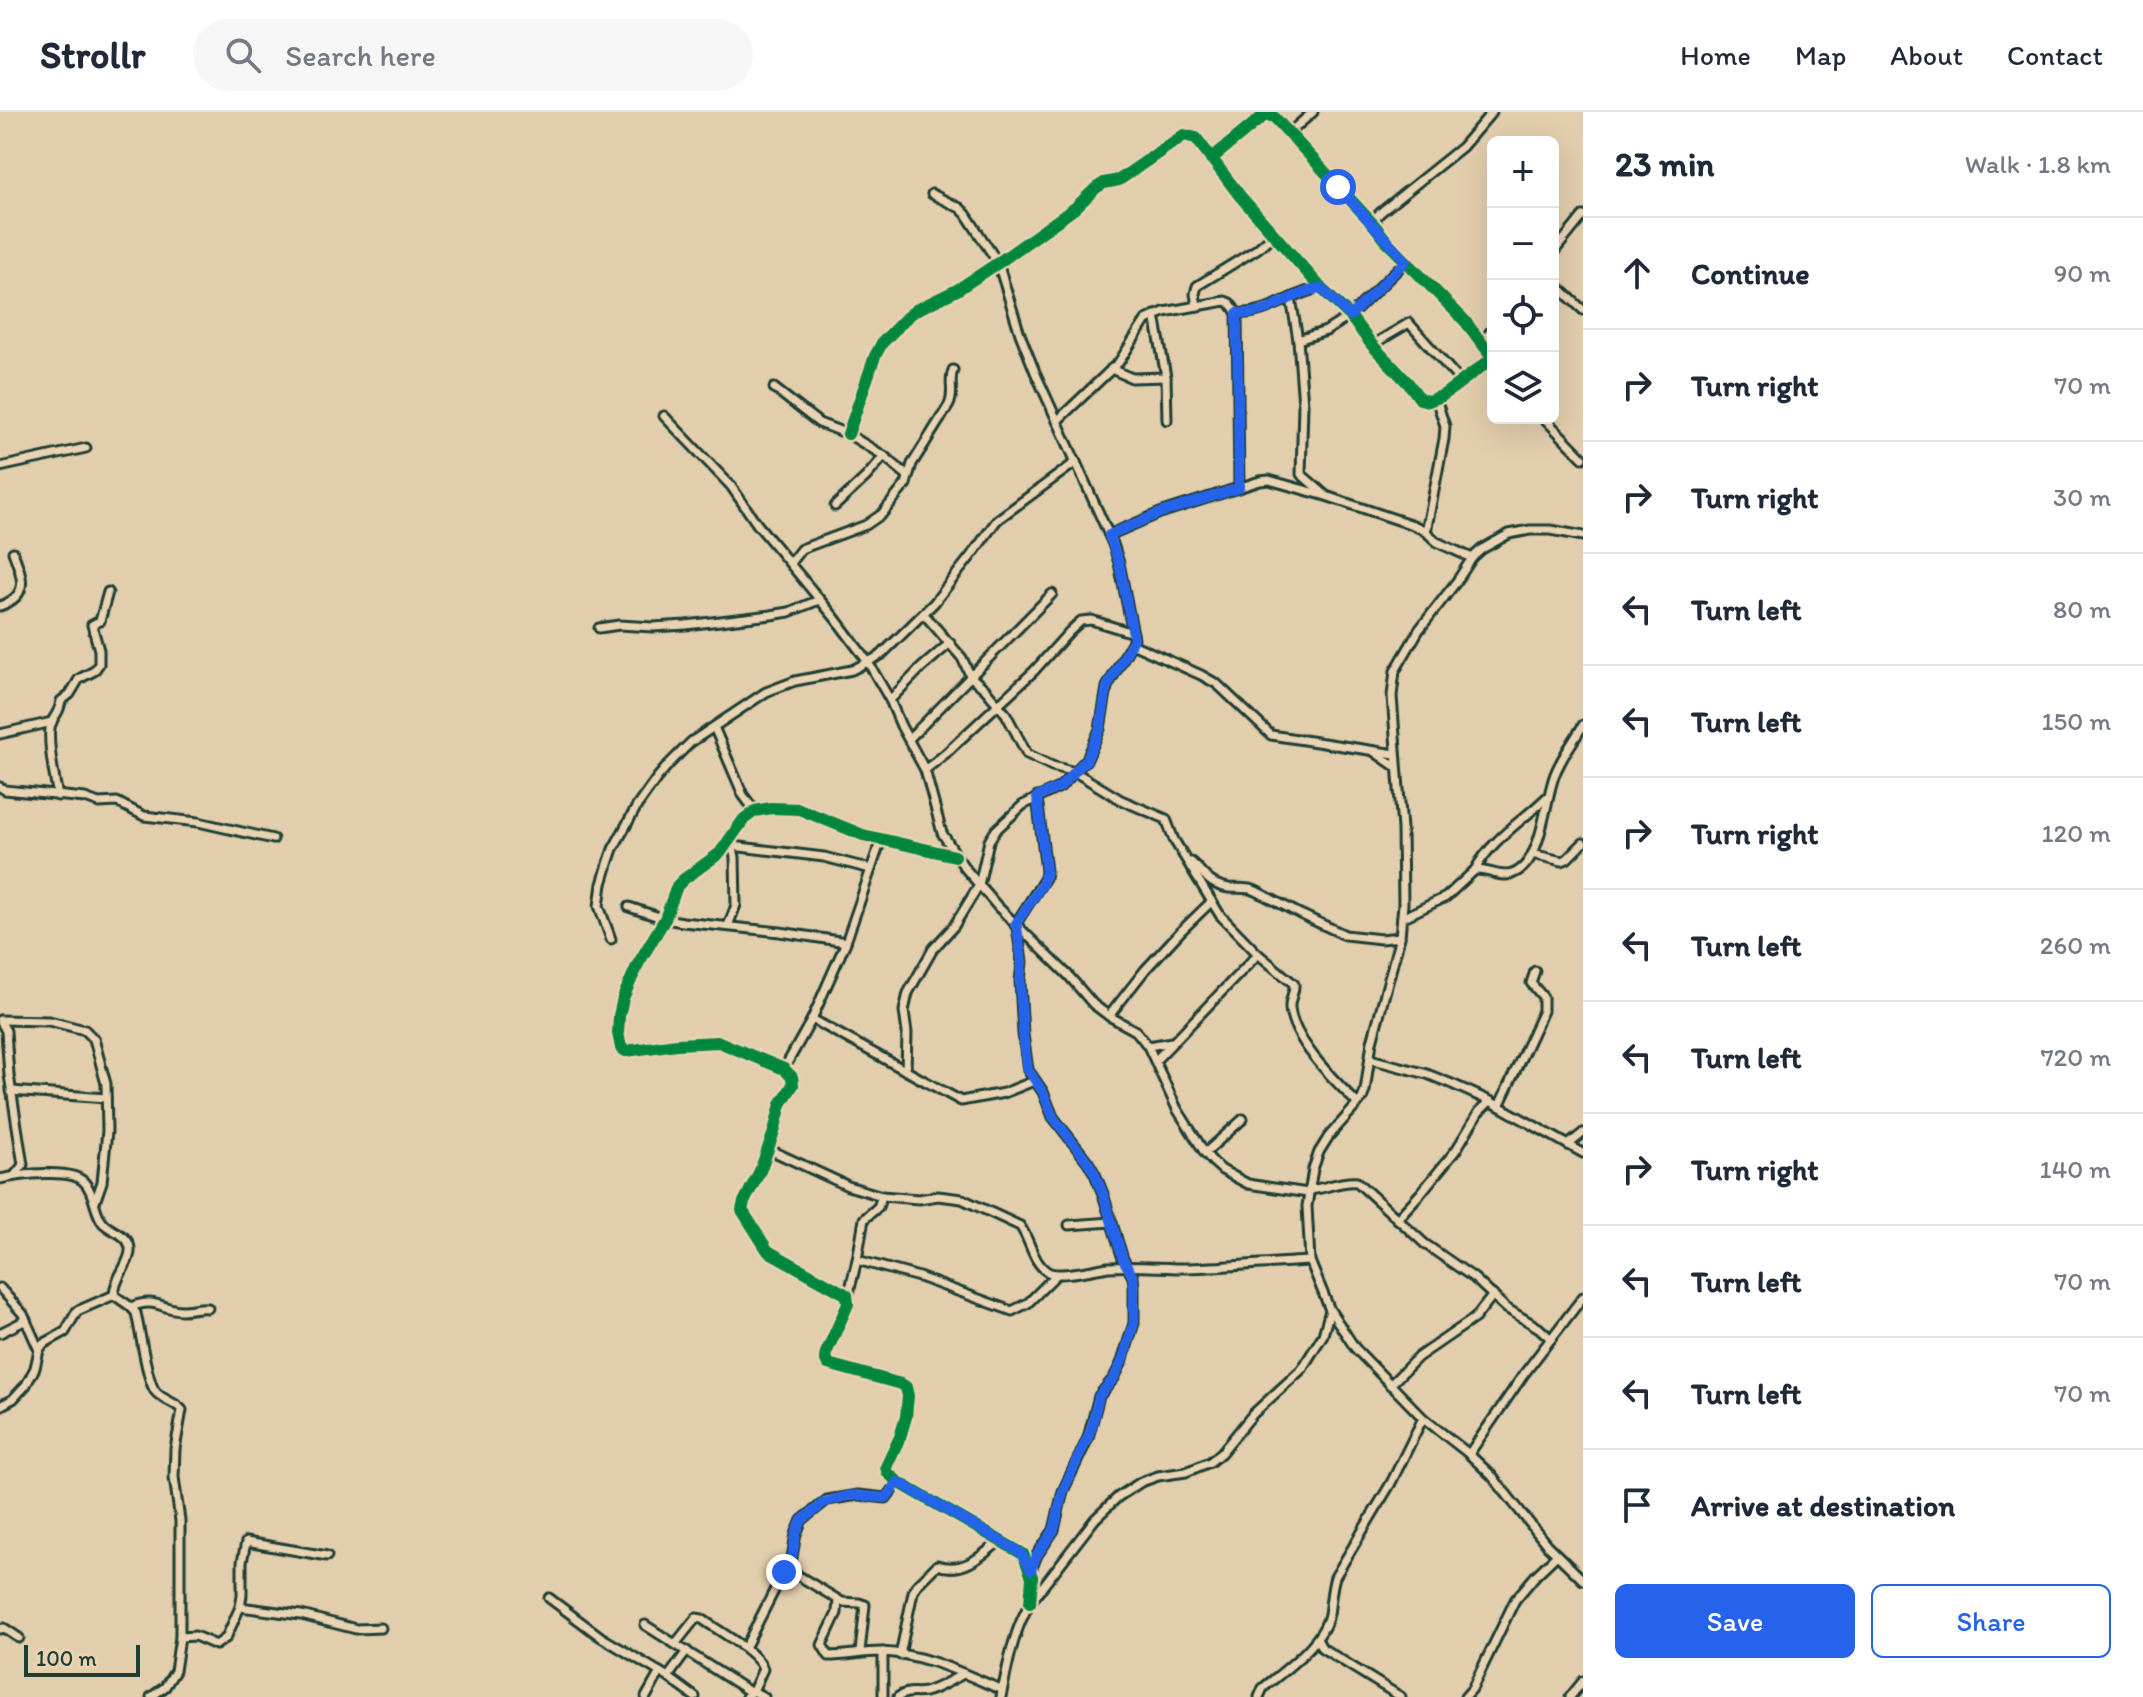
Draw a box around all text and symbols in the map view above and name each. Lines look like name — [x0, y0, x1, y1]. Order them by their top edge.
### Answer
search box — [193, 19, 753, 91]
text: Strollr — [40, 32, 145, 78]
icon: search — [221, 33, 265, 77]
text: Search here — [285, 37, 436, 74]
text: Home — [1680, 38, 1751, 72]
text: Map — [1795, 38, 1846, 72]
text: About — [1890, 38, 1963, 72]
text: Contact — [2007, 38, 2103, 72]
map controls — [1487, 136, 1559, 424]
button: + — [1487, 136, 1559, 208]
text: 23 min — [1615, 144, 1714, 185]
text: Walk · 1.8 km — [1965, 148, 2111, 180]
route start — [1320, 169, 1356, 205]
button: − — [1487, 208, 1559, 280]
icon: ahead — [1615, 251, 1659, 295]
text: Continue — [1691, 255, 1810, 292]
text: 90 m — [2054, 257, 2111, 289]
button: locate — [1487, 280, 1559, 352]
button: layers — [1487, 352, 1559, 424]
icon: right — [1615, 363, 1659, 407]
text: Turn right — [1691, 367, 1819, 404]
text: 70 m — [2054, 369, 2111, 401]
icon: right — [1615, 475, 1659, 519]
text: Turn right — [1691, 479, 1819, 516]
text: 30 m — [2053, 481, 2111, 513]
icon: left — [1615, 587, 1659, 631]
text: Turn left — [1691, 591, 1802, 628]
text: 80 m — [2053, 593, 2111, 625]
icon: left — [1615, 699, 1659, 743]
text: Turn left — [1691, 703, 1802, 740]
text: 150 m — [2042, 705, 2111, 737]
icon: right — [1615, 811, 1659, 855]
text: Turn right — [1691, 815, 1819, 852]
text: 120 m — [2042, 817, 2111, 849]
icon: left — [1615, 923, 1659, 967]
text: Turn left — [1691, 927, 1802, 964]
text: 260 m — [2040, 929, 2111, 961]
icon: left — [1615, 1035, 1659, 1079]
text: Turn left — [1691, 1039, 1802, 1076]
text: 720 m — [2041, 1041, 2111, 1073]
icon: right — [1615, 1147, 1659, 1191]
text: Turn right — [1691, 1151, 1819, 1188]
text: 140 m — [2040, 1153, 2111, 1185]
icon: left — [1615, 1259, 1659, 1303]
text: Turn left — [1691, 1263, 1802, 1300]
text: 70 m — [2054, 1265, 2111, 1297]
icon: left — [1615, 1371, 1659, 1415]
text: Turn left — [1691, 1375, 1802, 1412]
text: 70 m — [2054, 1377, 2111, 1409]
icon: arrive — [1615, 1483, 1659, 1527]
text: Arrive at destination — [1691, 1487, 1955, 1524]
route end — [766, 1554, 802, 1590]
button: Save — [1615, 1584, 1855, 1658]
button: Share — [1871, 1584, 2111, 1658]
scale bar — [24, 1641, 140, 1677]
text: 100 m — [36, 1645, 97, 1672]

